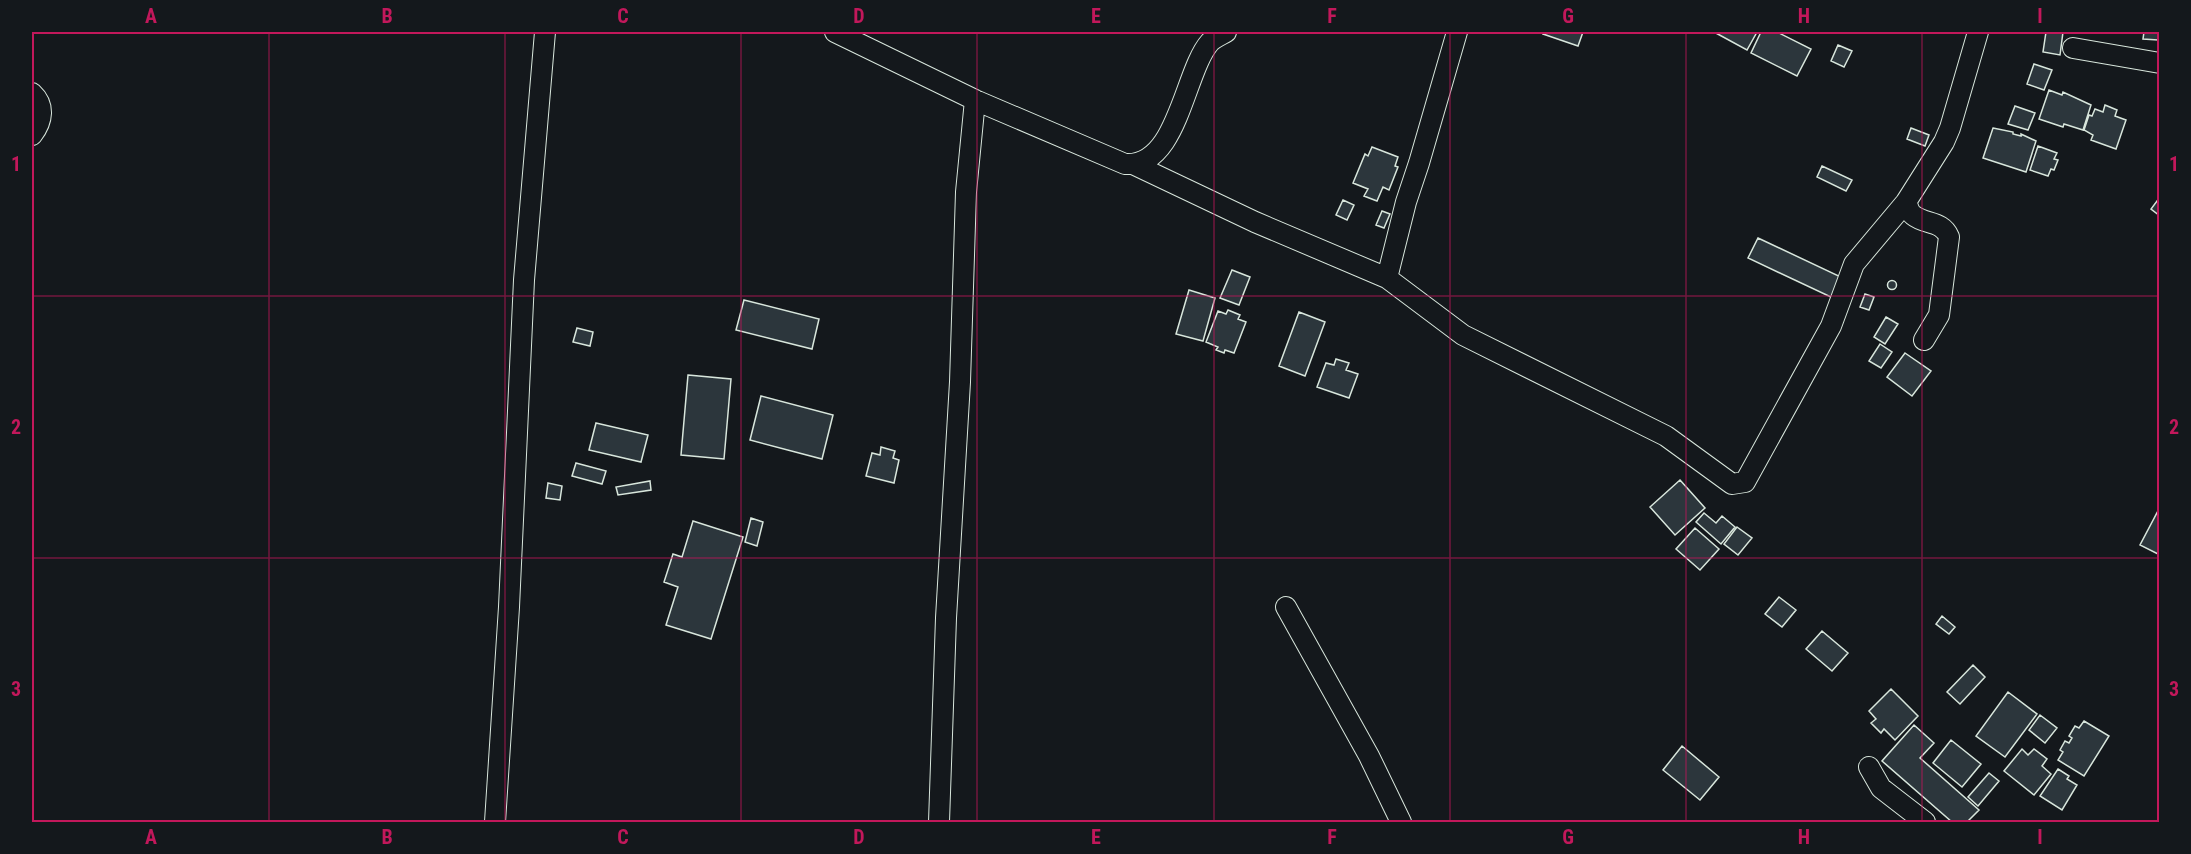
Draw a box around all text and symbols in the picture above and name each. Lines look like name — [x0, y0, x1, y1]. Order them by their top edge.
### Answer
text: A — [145, 4, 157, 28]
text: B — [381, 4, 393, 28]
text: C — [617, 4, 629, 28]
text: D — [853, 4, 865, 28]
text: E — [1091, 4, 1101, 28]
text: F — [1327, 4, 1337, 28]
text: G — [1562, 4, 1574, 28]
text: H — [1798, 4, 1810, 28]
text: I — [2037, 4, 2043, 28]
text: 1 — [11, 152, 21, 176]
text: 1 — [2169, 152, 2179, 176]
text: 2 — [11, 415, 21, 439]
text: 2 — [2169, 415, 2179, 439]
text: 3 — [11, 677, 21, 701]
text: 3 — [2169, 677, 2179, 701]
text: A — [145, 825, 157, 849]
text: B — [381, 825, 393, 849]
text: C — [617, 825, 629, 849]
text: D — [853, 825, 865, 849]
text: E — [1091, 825, 1101, 849]
text: F — [1327, 825, 1337, 849]
text: G — [1562, 825, 1574, 849]
text: H — [1798, 825, 1810, 849]
text: I — [2037, 825, 2043, 849]

